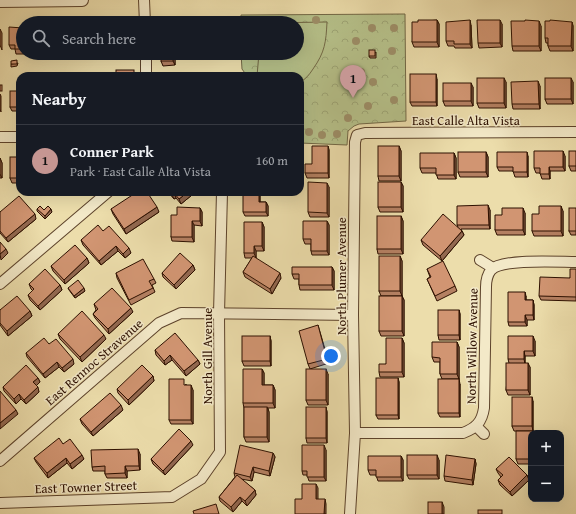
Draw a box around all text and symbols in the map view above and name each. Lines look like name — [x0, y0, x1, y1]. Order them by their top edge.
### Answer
search box — [16, 16, 304, 60]
icon: search — [30, 27, 52, 49]
text: Search here — [62, 28, 136, 49]
pin: 1 — [340, 65, 366, 98]
text: Nearby — [32, 86, 86, 111]
street label: East Calle Alta Vista — [412, 111, 521, 130]
text: Conner Park — [70, 141, 154, 162]
text: 1 — [42, 151, 48, 170]
text: 160 m — [256, 151, 288, 170]
text: Park · East Calle Alta Vista — [70, 162, 211, 181]
street label: North Plumer Avenue — [332, 217, 351, 335]
street label: North Willow Avenue — [461, 288, 483, 404]
street label: North Gill Avenue — [198, 308, 217, 404]
street label: East Rennoc Stravenue — [41, 314, 147, 410]
your location — [321, 346, 341, 366]
map controls — [528, 430, 564, 502]
button: + — [528, 430, 564, 466]
button: − — [528, 466, 564, 502]
street label: East Towner Street — [35, 476, 138, 498]

